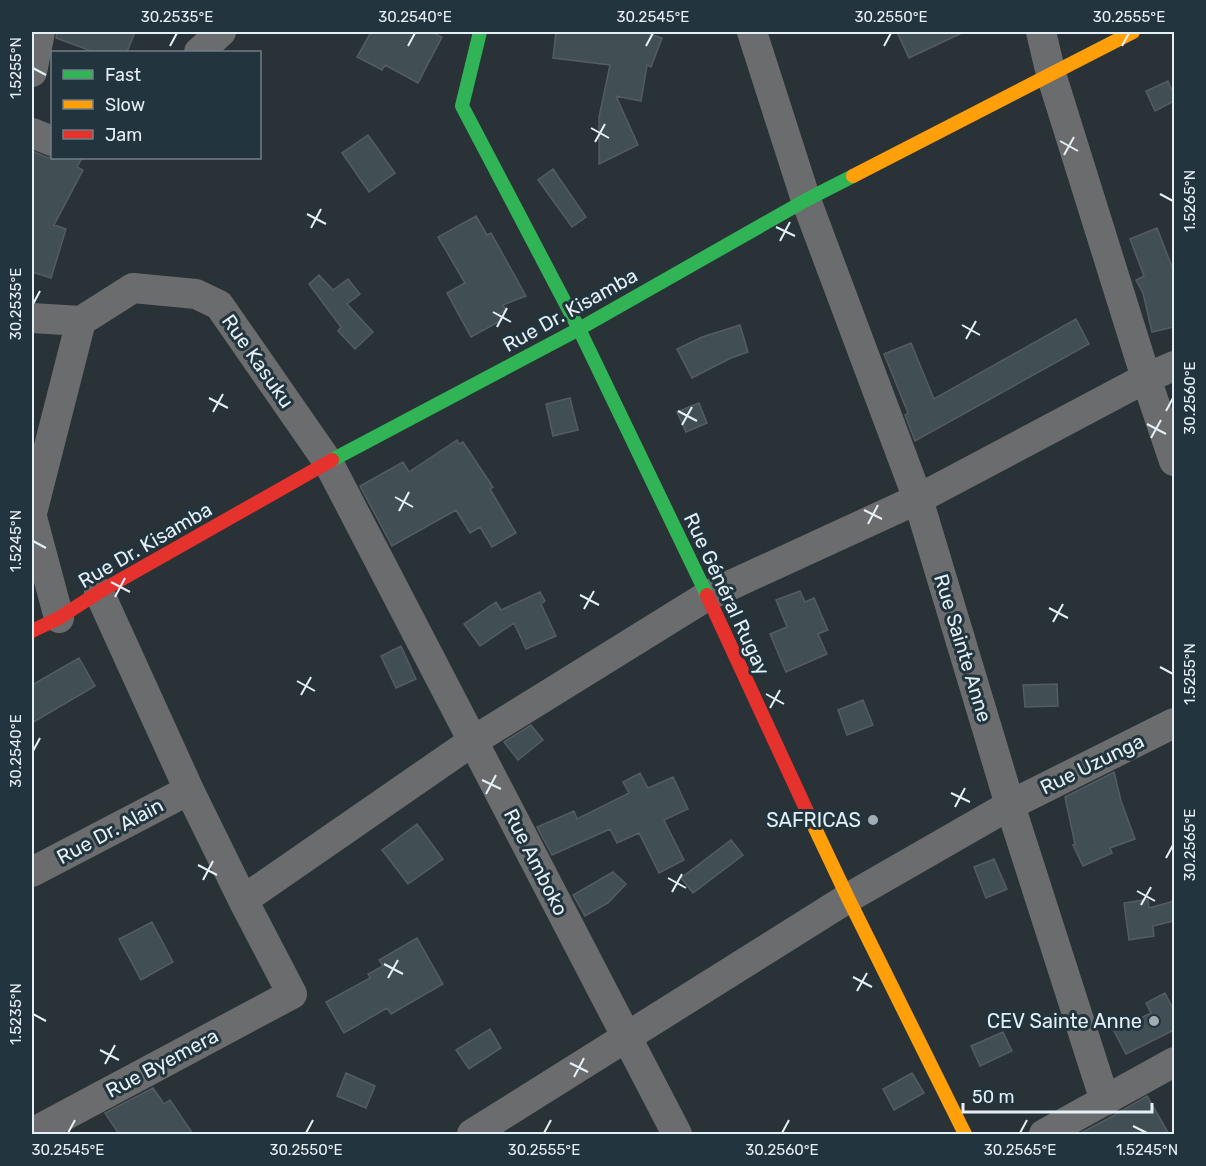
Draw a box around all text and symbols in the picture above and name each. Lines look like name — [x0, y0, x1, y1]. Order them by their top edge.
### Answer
text: 30.2535°E — [141, 8, 213, 26]
text: 30.2540°E — [378, 8, 452, 26]
text: 30.2545°E — [617, 8, 689, 26]
text: 30.2550°E — [854, 8, 928, 26]
text: 30.2555°E — [1093, 8, 1165, 26]
text: 1.5255°N — [7, 37, 25, 99]
legend — [51, 51, 261, 159]
text: Fast — [105, 64, 141, 86]
text: Slow — [105, 94, 145, 116]
text: Jam — [105, 124, 142, 146]
text: 1.5265°N — [1181, 170, 1199, 232]
street label: Rue Dr. Kisamba — [498, 263, 642, 357]
text: 30.2535°E — [7, 268, 25, 340]
street label: Rue Kasuku — [217, 310, 299, 412]
text: 30.2560°E — [1181, 361, 1199, 435]
street label: Rue Dr. Kisamba — [74, 497, 216, 593]
street label: Rue Général Rugay — [679, 509, 775, 679]
text: 1.5245°N — [7, 510, 25, 572]
street label: Rue Sainte Anne — [929, 571, 997, 725]
text: 1.5255°N — [1181, 643, 1199, 705]
text: 30.2540°E — [7, 714, 25, 788]
street label: Rue Uzunga — [1036, 729, 1148, 799]
street label: Rue Dr. Alain — [53, 793, 167, 869]
street label: Rue Amboko — [499, 805, 573, 919]
place label: SAFRICAS — [766, 808, 861, 832]
text: 30.2565°E — [1181, 809, 1199, 881]
marker: SAFRICAS — [866, 813, 880, 827]
text: 1.5235°N — [7, 983, 25, 1045]
place label: CEV Sainte Anne — [987, 1009, 1142, 1033]
marker: CEV Sainte Anne — [1147, 1014, 1161, 1028]
street label: Rue Byemera — [102, 1023, 222, 1103]
scale bar — [963, 1076, 1152, 1114]
text: 50 m — [972, 1086, 1015, 1108]
text: 30.2545°E — [32, 1141, 104, 1159]
text: 30.2550°E — [269, 1141, 343, 1159]
text: 30.2555°E — [508, 1141, 580, 1159]
text: 30.2560°E — [745, 1141, 819, 1159]
text: 30.2565°E — [984, 1141, 1056, 1159]
text: 1.5245°N — [1116, 1141, 1178, 1159]

